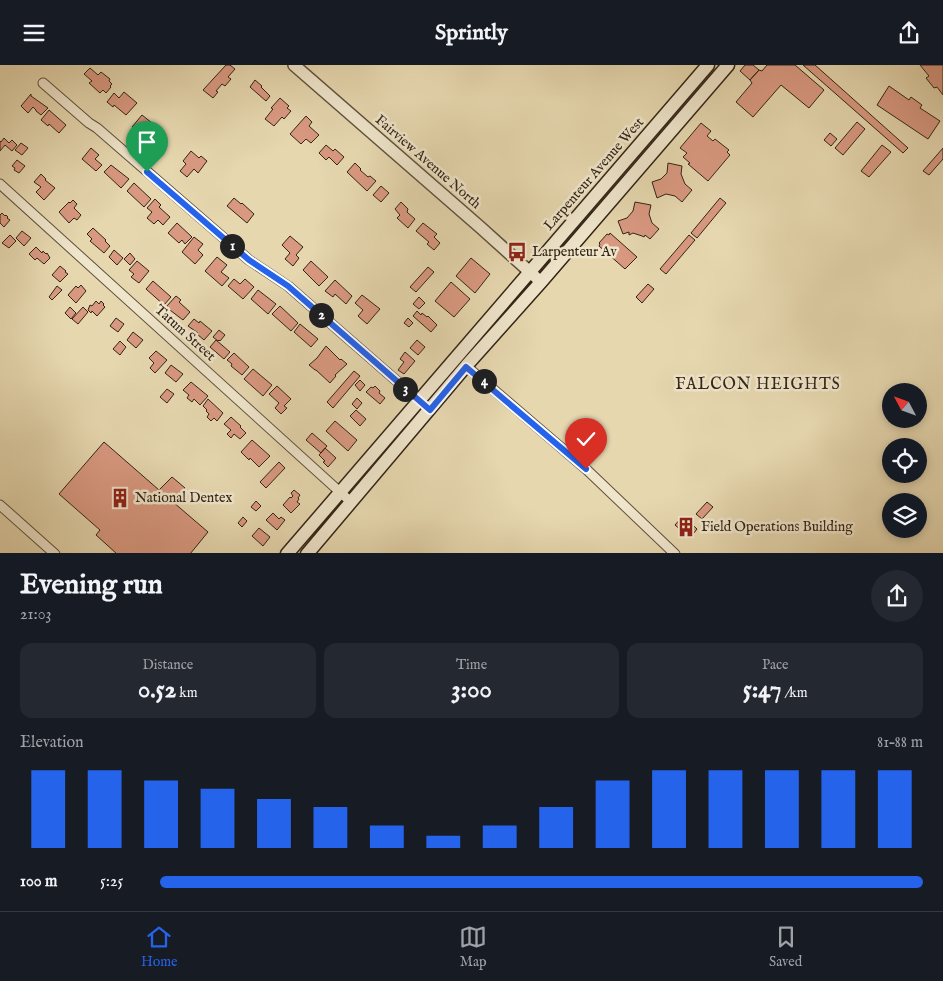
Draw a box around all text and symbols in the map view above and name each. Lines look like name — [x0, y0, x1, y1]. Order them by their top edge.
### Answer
icon: menu — [20, 19, 48, 47]
text: Sprintly — [435, 19, 508, 47]
icon: share — [895, 19, 923, 47]
street label: Fairview Avenue North — [371, 111, 485, 213]
street label: Larpenteur Avenue West — [540, 114, 648, 234]
pin — [126, 121, 168, 172]
icon: arrive — [133, 128, 161, 156]
pin: 1 — [220, 233, 244, 259]
text: 1 — [230, 237, 235, 255]
bus stop icon: Larpenteur Av — [506, 241, 528, 263]
place label: Larpenteur Av — [532, 243, 617, 261]
street label: Tatum Street — [151, 301, 219, 365]
pin: 2 — [308, 303, 334, 327]
text: 2 — [318, 306, 325, 324]
pin: 4 — [472, 369, 496, 393]
text: 4 — [481, 372, 488, 390]
district label: FALCON HEIGHTS — [675, 375, 841, 395]
pin: 3 — [392, 377, 418, 401]
text: 3 — [403, 380, 408, 398]
north arrow — [882, 383, 928, 427]
map controls — [882, 383, 927, 538]
pin — [565, 418, 607, 469]
icon: check — [572, 425, 600, 453]
button: locate — [882, 438, 927, 483]
building icon: National Dentex — [109, 487, 131, 509]
place label: National Dentex — [135, 489, 232, 507]
button: layers — [882, 493, 927, 538]
building icon: Field Operations Building — [675, 516, 697, 538]
place label: Field Operations Building — [701, 518, 853, 536]
text: Evening run — [20, 568, 163, 603]
button: share — [871, 570, 923, 622]
text: 21:03 — [20, 605, 52, 625]
text: Distance — [143, 656, 193, 674]
text: Time — [456, 656, 487, 674]
text: Pace — [762, 656, 788, 674]
text: 0.52 — [138, 674, 176, 706]
text: 3:00 — [451, 674, 492, 706]
text: 5:47 — [743, 674, 782, 706]
text: km — [176, 684, 198, 702]
text: /km — [782, 684, 808, 702]
text: Elevation — [20, 733, 83, 753]
text: 81–88 m — [877, 733, 923, 753]
text: 100 m — [20, 872, 57, 892]
text: 5:25 — [100, 872, 123, 892]
tab: Home — [141, 923, 177, 971]
tab: Map — [459, 923, 487, 971]
tab: Saved — [769, 923, 802, 971]

